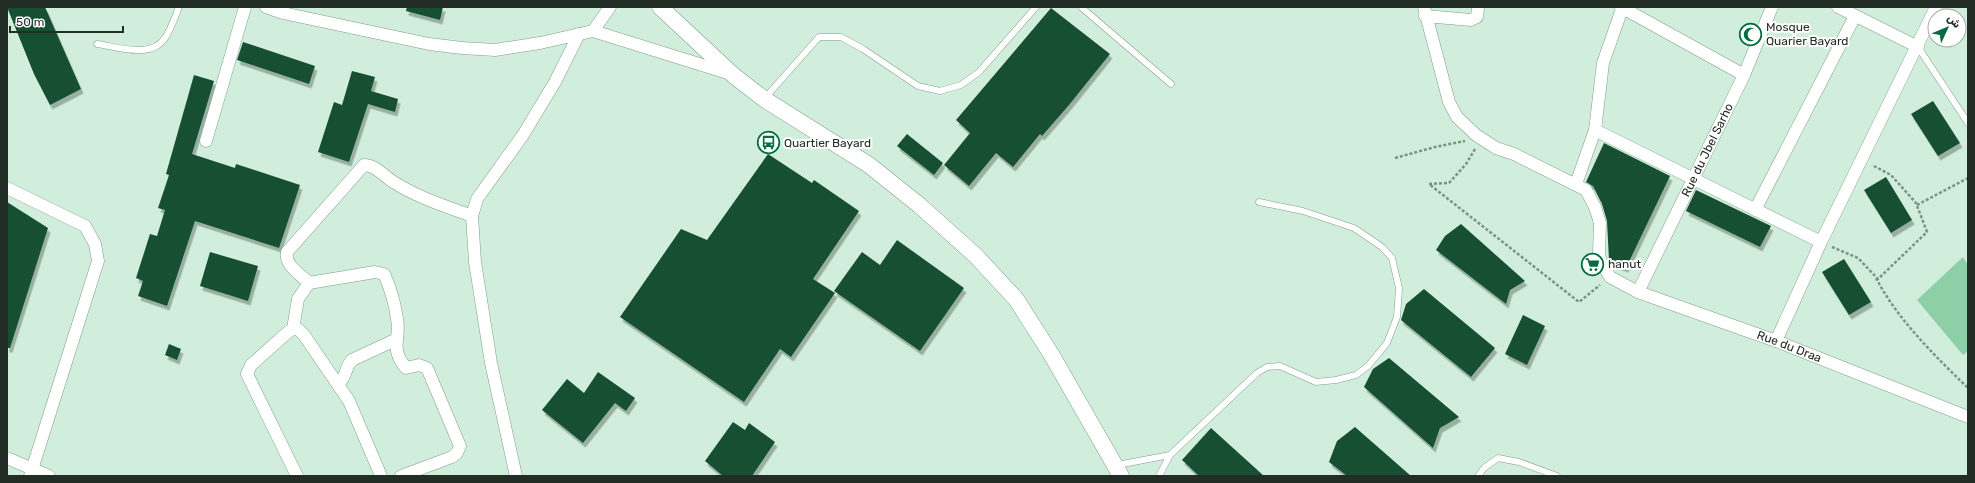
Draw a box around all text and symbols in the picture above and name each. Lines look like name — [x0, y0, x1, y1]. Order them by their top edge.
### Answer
scale bar — [10, 8, 123, 34]
north arrow — [1927, 8, 1967, 48]
text: ش — [1944, 12, 1963, 31]
text: 50 m — [16, 15, 44, 29]
place label: Mosque Quarier Bayard — [1766, 20, 1848, 48]
mosque icon: Mosque Quarier Bayard — [1738, 21, 1764, 47]
street label: Rue du Jbel Sarho — [1679, 101, 1736, 199]
bus stop icon: Quartier Bayard — [755, 130, 781, 156]
place label: Quartier Bayard — [784, 136, 871, 150]
supermarket icon: hanut — [1579, 251, 1605, 277]
place label: hanut — [1608, 257, 1641, 271]
street label: Rue du Draa — [1755, 328, 1824, 365]

